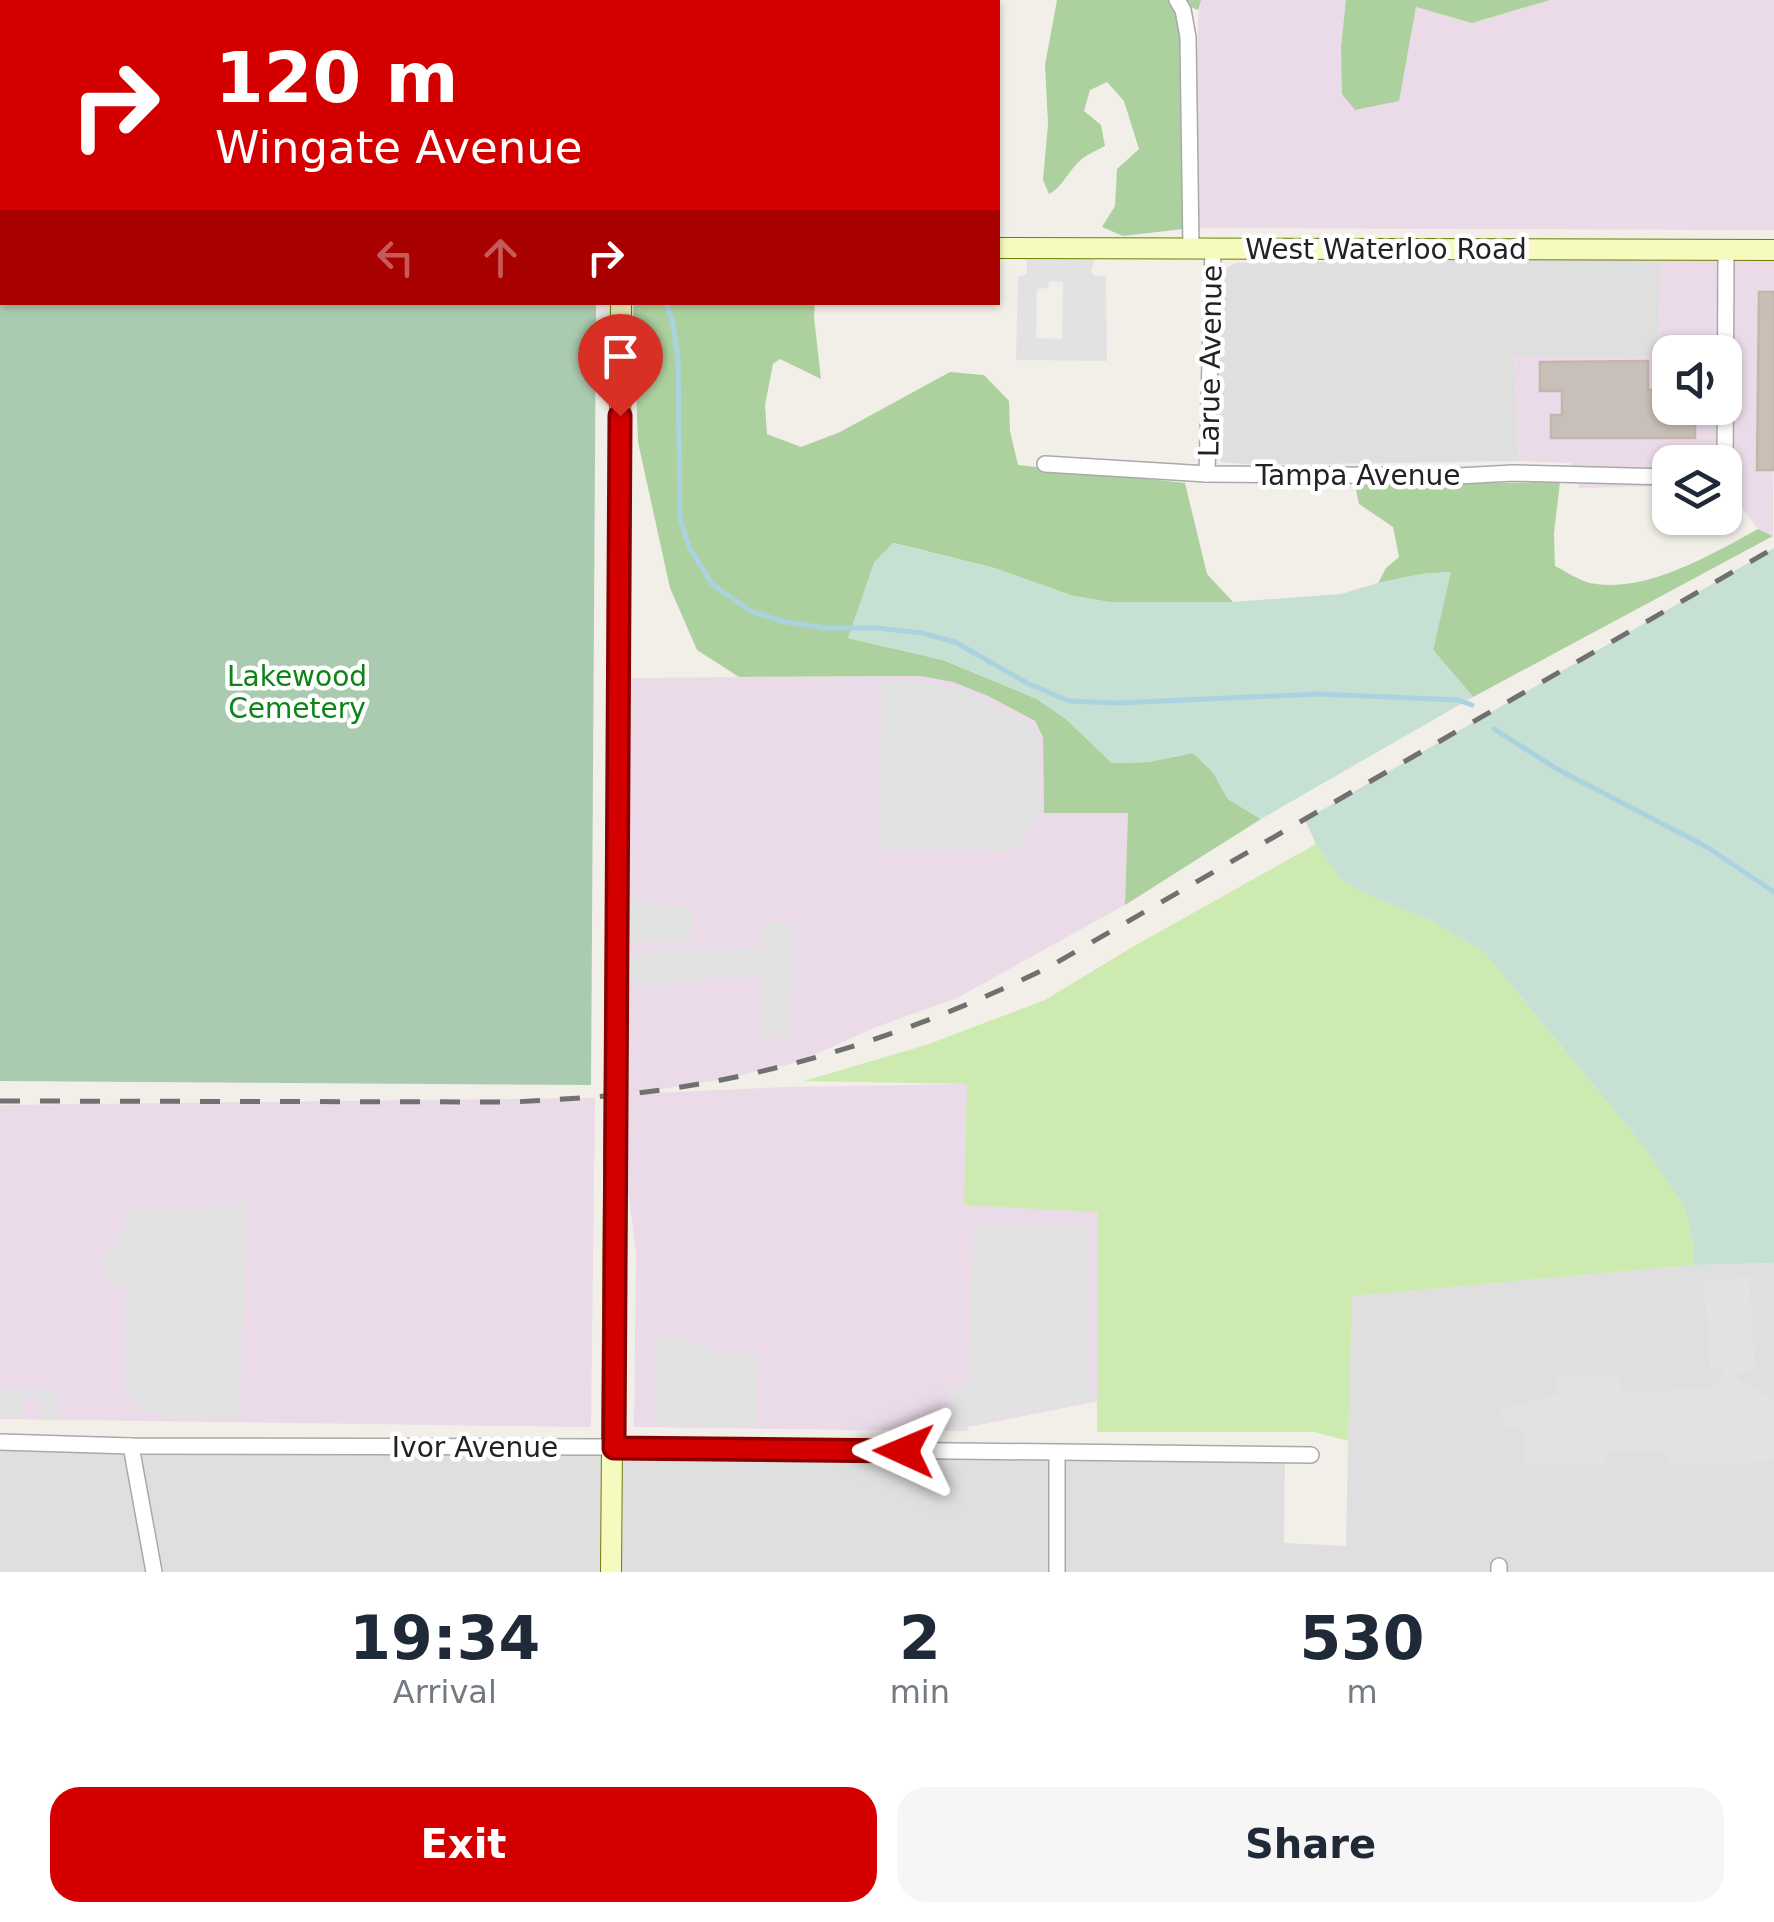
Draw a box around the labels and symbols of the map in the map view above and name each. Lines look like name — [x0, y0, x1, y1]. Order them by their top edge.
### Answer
street label: West Waterloo Road — [1245, 233, 1527, 266]
street label: Larue Avenue — [1192, 265, 1229, 457]
pin — [578, 314, 663, 417]
street label: Tampa Avenue — [1255, 459, 1460, 492]
park label: Lakewood Cemetery — [227, 660, 367, 725]
position arrow — [852, 1399, 956, 1503]
street label: Ivor Avenue — [392, 1431, 558, 1464]

